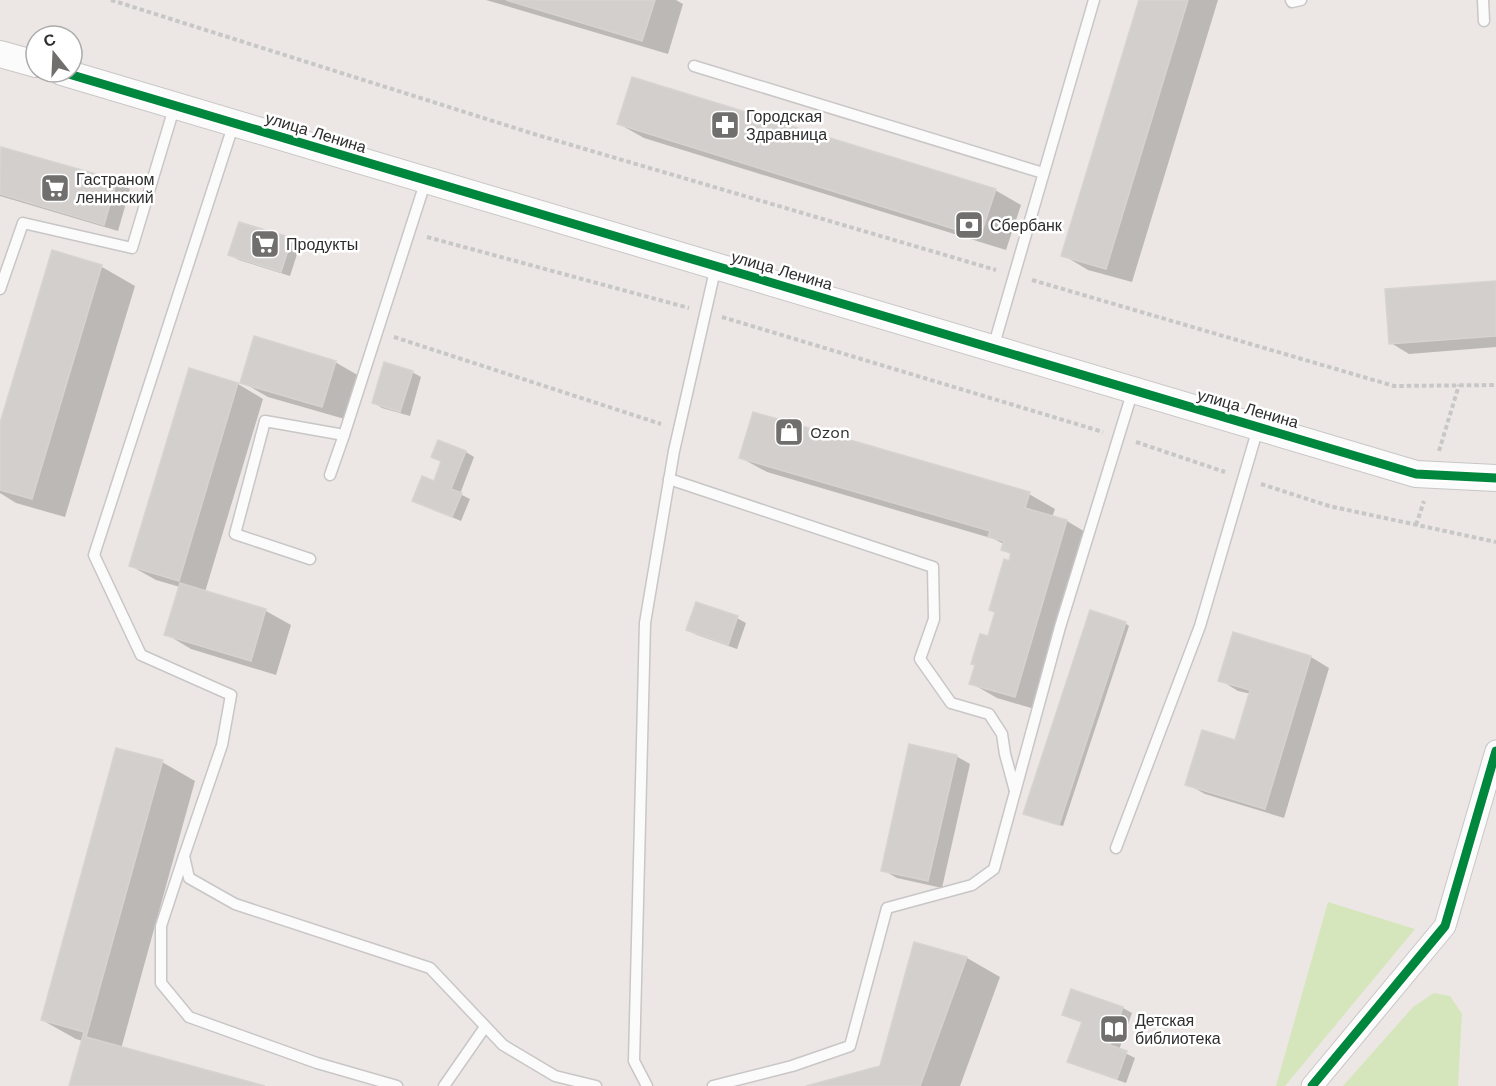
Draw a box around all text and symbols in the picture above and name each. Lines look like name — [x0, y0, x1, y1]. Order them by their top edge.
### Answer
north arrow — [24, 24, 84, 84]
text: С — [41, 29, 58, 51]
place label: Городская Здравница — [746, 107, 827, 144]
street label: улица Ленина — [263, 108, 369, 157]
pharmacy icon: Городская Здравница — [709, 109, 741, 141]
place label: Гастраном ленинский — [76, 170, 155, 207]
supermarket icon: Гастраном ленинский — [39, 172, 71, 204]
bank icon: Сбербанк — [953, 209, 985, 241]
place label: Сбербанк — [990, 216, 1063, 235]
supermarket icon: Продукты — [249, 228, 281, 260]
place label: Продукты — [286, 235, 358, 254]
street label: улица Ленина — [729, 247, 835, 294]
street label: улица Ленина — [1195, 385, 1301, 432]
shop icon: Ozon — [773, 416, 805, 448]
place label: Ozon — [810, 423, 850, 442]
place label: Детская библиотека — [1135, 1011, 1221, 1048]
library icon: Детская библиотека — [1098, 1013, 1130, 1045]

